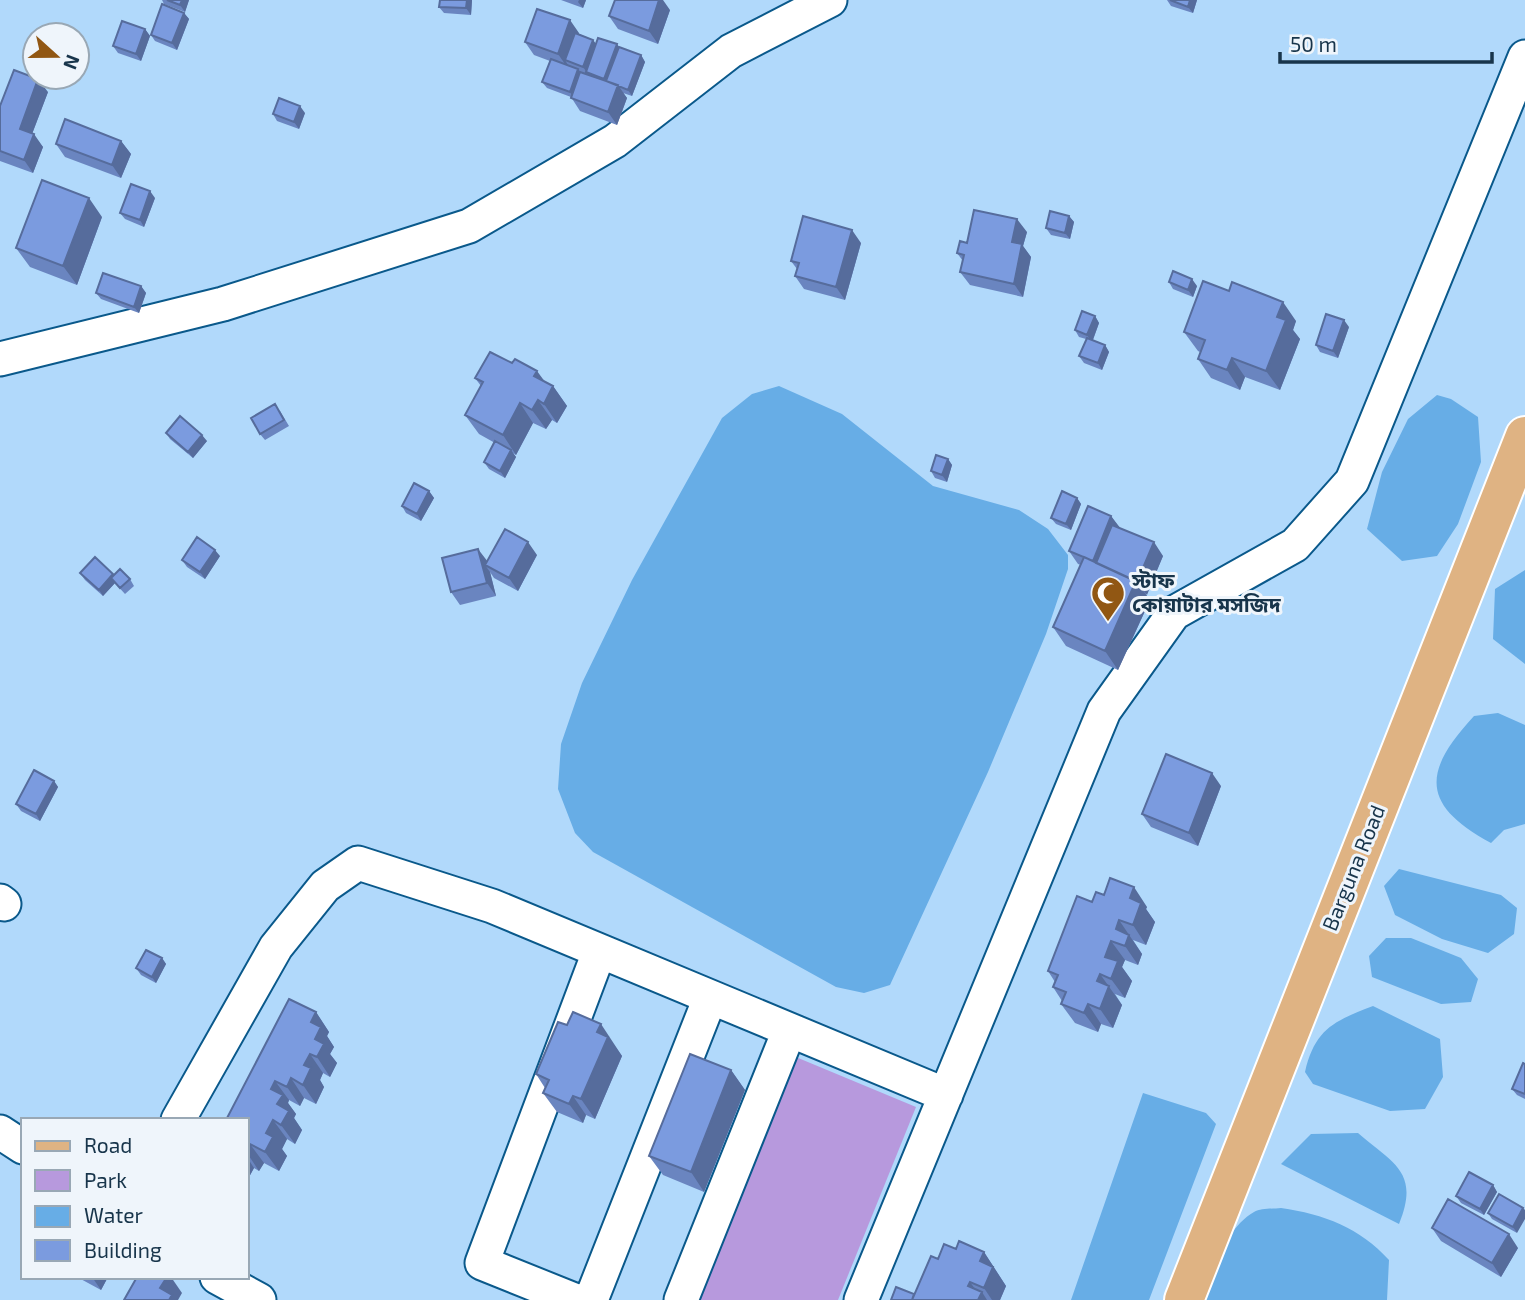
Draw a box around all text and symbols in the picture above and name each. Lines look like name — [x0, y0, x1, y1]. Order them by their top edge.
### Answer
north arrow — [21, 21, 91, 91]
scale bar — [1280, 21, 1492, 65]
text: 50 m — [1290, 31, 1337, 56]
text: N — [59, 52, 86, 73]
place label: স্টাফ কোয়াটার মসজিদ — [1131, 567, 1282, 616]
mosque icon: স্টাফ কোয়াটার মসজিদ — [1089, 574, 1127, 623]
street label: Barguna Road — [1316, 801, 1389, 934]
legend — [21, 1118, 248, 1279]
text: Road — [84, 1132, 132, 1157]
text: Park — [84, 1167, 127, 1192]
text: Water — [84, 1202, 143, 1227]
text: Building — [84, 1237, 162, 1262]

